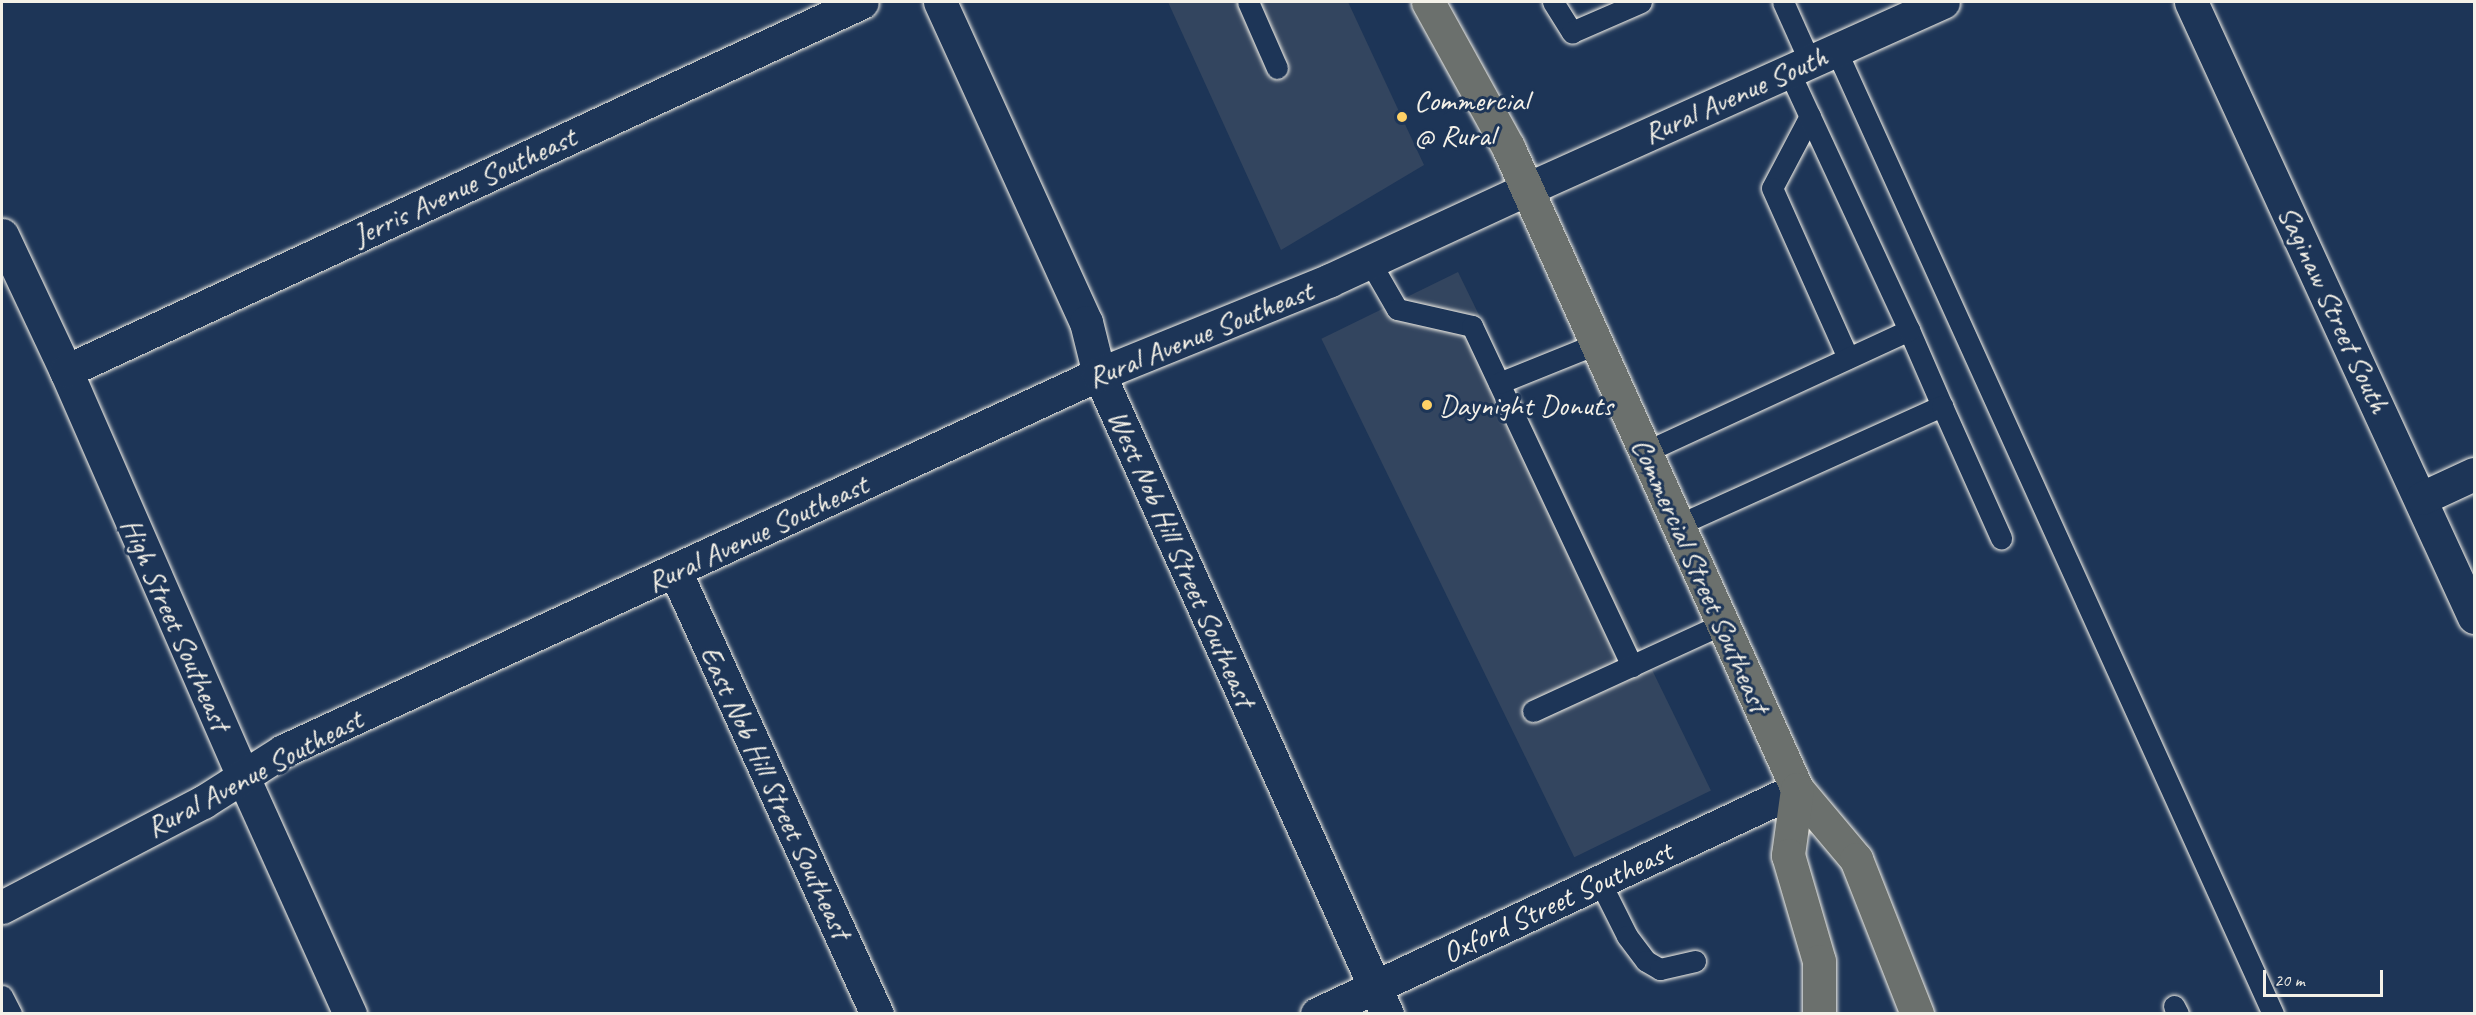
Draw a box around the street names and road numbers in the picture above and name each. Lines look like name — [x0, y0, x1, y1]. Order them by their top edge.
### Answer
street label: Rural Avenue South — [1638, 38, 1832, 152]
street label: Jerris Avenue Southeast — [347, 119, 581, 253]
street label: Saginaw Street South — [2270, 200, 2398, 418]
street label: Rural Avenue Southeast — [1082, 272, 1318, 396]
street label: West Nob Hill Street Southeast — [1100, 403, 1264, 713]
street label: Commercial Street Southeast — [1624, 432, 1778, 718]
street label: Rural Avenue Southeast — [641, 466, 873, 600]
street label: High Street Southeast — [113, 512, 239, 736]
street label: East Nob Hill Street Southeast — [692, 639, 860, 945]
street label: Rural Avenue Southeast — [140, 701, 368, 845]
street label: Oxford Street Southeast — [1436, 833, 1678, 971]

